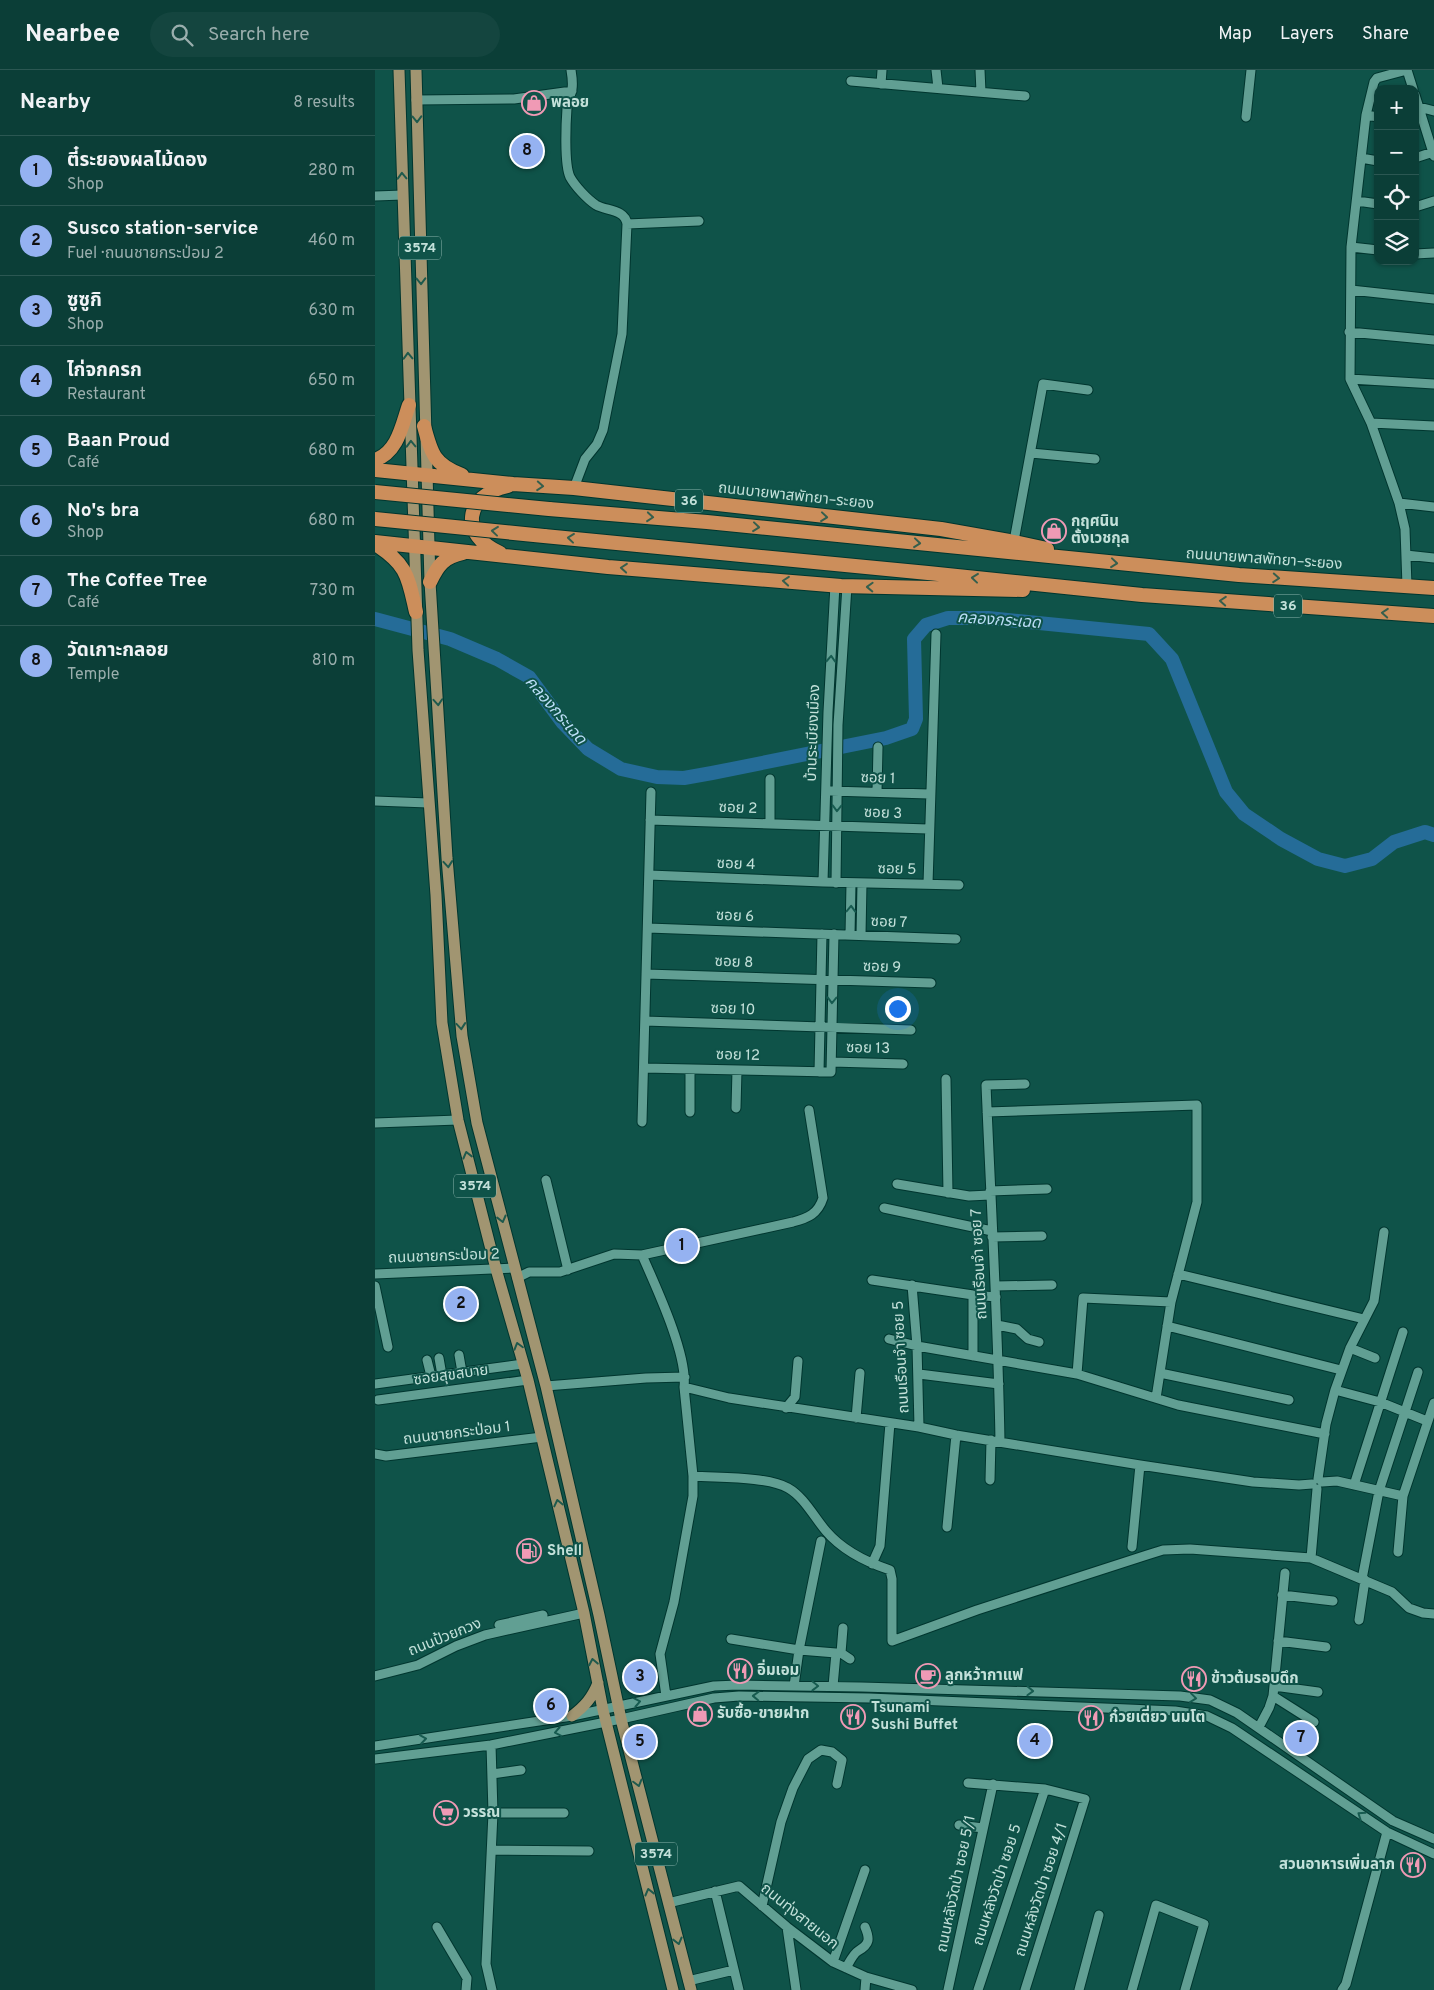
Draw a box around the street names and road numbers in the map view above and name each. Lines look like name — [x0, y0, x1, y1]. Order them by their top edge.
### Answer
road number: 3574 — [399, 237, 441, 260]
street label: ถนนบายพาสพัทยา–ระยอง — [717, 479, 875, 515]
road number: 36 — [675, 490, 703, 512]
street label: ถนนบายพาสพัทยา–ระยอง — [1185, 545, 1343, 575]
road number: 36 — [1274, 594, 1302, 618]
street label: บ้านระเบียงเมือง — [803, 684, 825, 782]
street label: ซอย 1 — [860, 769, 896, 789]
street label: ซอย 2 — [718, 799, 758, 819]
street label: ซอย 3 — [863, 804, 903, 824]
street label: ซอย 4 — [716, 855, 756, 875]
street label: ซอย 5 — [877, 860, 917, 880]
street label: ซอย 6 — [716, 907, 755, 927]
street label: ซอย 7 — [870, 913, 908, 933]
street label: ซอย 8 — [714, 953, 754, 973]
street label: ซอย 9 — [863, 958, 901, 978]
street label: ซอย 10 — [710, 1000, 756, 1020]
street label: ซอย 13 — [846, 1039, 890, 1059]
street label: ซอย 12 — [716, 1046, 760, 1066]
road number: 3574 — [454, 1174, 496, 1198]
street label: ถนนเรือนจำ ซอย 7 — [968, 1208, 992, 1320]
street label: ถนนชายกระป่อม 2 — [388, 1246, 500, 1268]
street label: ถนนเรือนจำ ซอย 5 — [890, 1300, 914, 1414]
street label: ซอยสุขสบาย — [412, 1361, 490, 1391]
street label: ถนนชายกระป่อม 1 — [402, 1418, 512, 1450]
street label: ถนนป้วยกวง — [406, 1615, 484, 1661]
street label: ถนนหลังวัดป่า ซอย 5/1 — [933, 1814, 981, 1954]
street label: ถนนหลังวัดป่า ซอย 4/1 — [1011, 1821, 1073, 1959]
street label: ถนนหลังวัดป่า ซอย 5 — [969, 1822, 1027, 1948]
road number: 3574 — [635, 1842, 677, 1866]
street label: ถนนทุ่งสายนอก — [756, 1879, 843, 1954]

